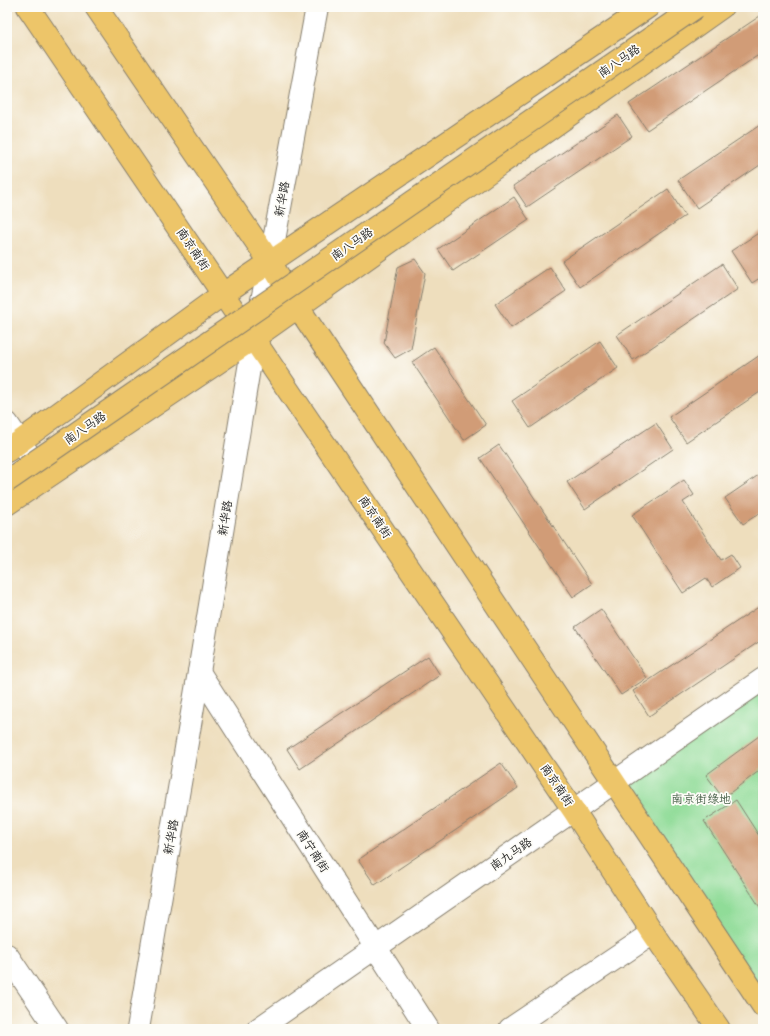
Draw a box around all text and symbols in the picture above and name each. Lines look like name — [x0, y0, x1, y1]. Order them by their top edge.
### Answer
street label: 南八马路 — [595, 41, 644, 83]
street label: 新华路 — [272, 180, 295, 218]
street label: 南八马路 — [328, 224, 377, 266]
street label: 南京南街 — [171, 225, 212, 274]
street label: 南八马路 — [61, 408, 110, 450]
street label: 南京南街 — [353, 493, 394, 542]
street label: 新华路 — [215, 499, 238, 537]
street label: 南京南街 — [535, 761, 576, 810]
park label: 南京街绿地 — [671, 792, 731, 809]
street label: 新华路 — [161, 818, 184, 856]
street label: 南宁南街 — [292, 827, 332, 877]
street label: 南九马路 — [487, 834, 536, 876]

